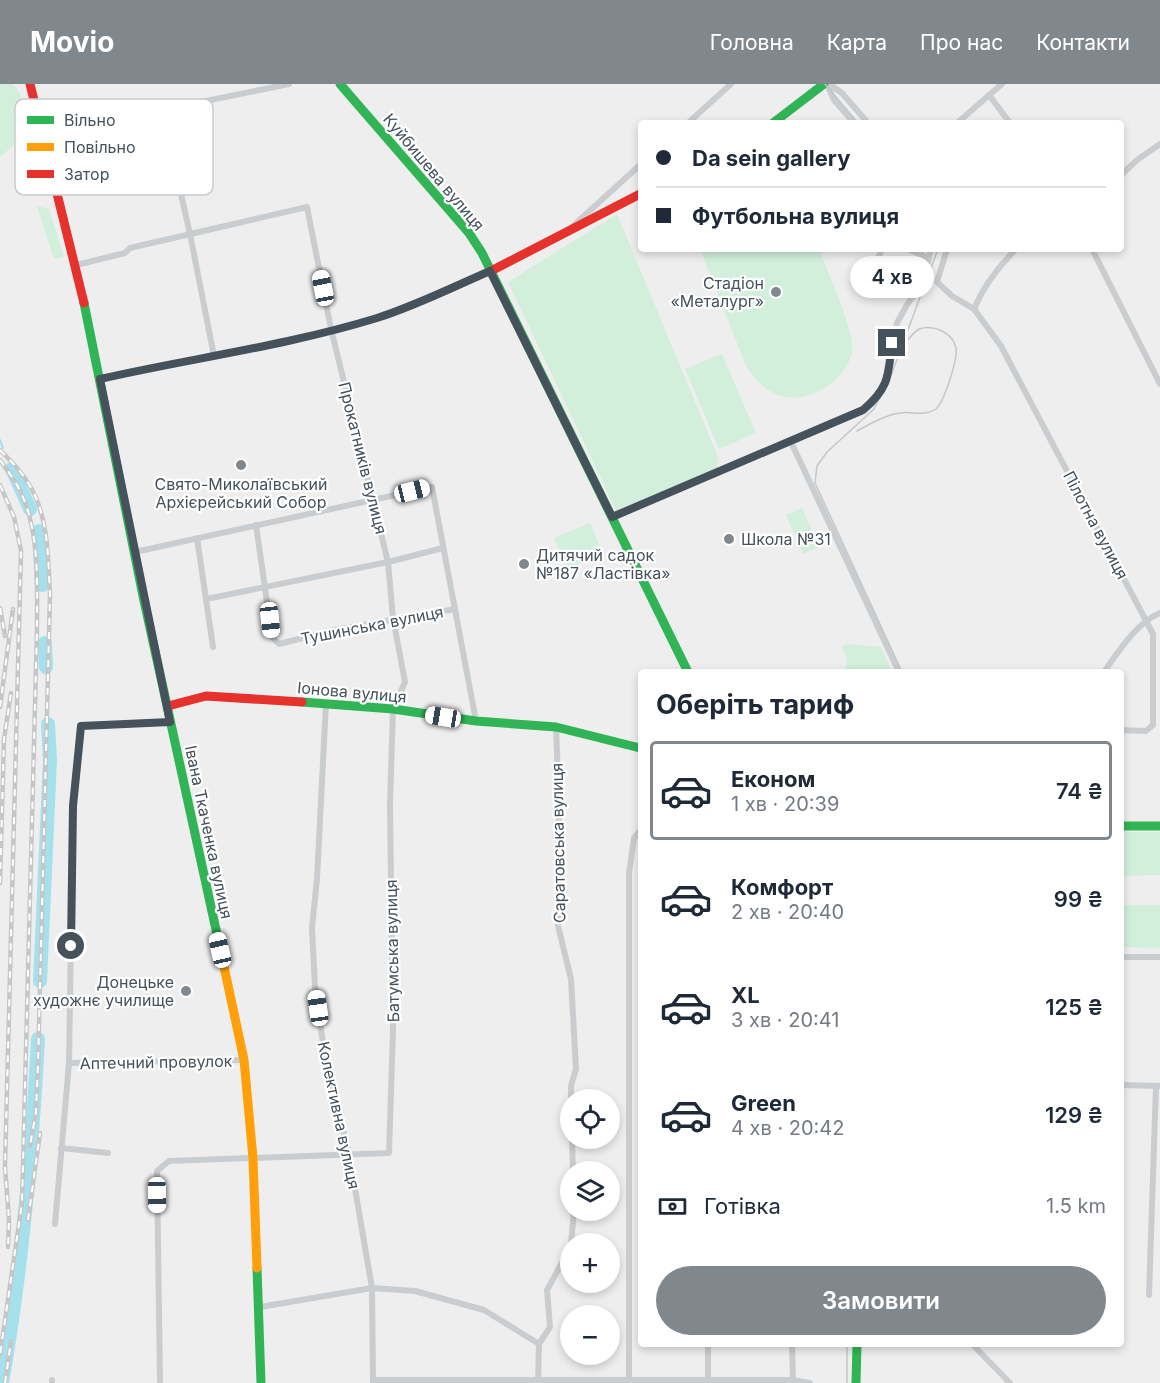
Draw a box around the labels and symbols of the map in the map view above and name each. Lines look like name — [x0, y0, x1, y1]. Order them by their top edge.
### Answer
legend — [15, 99, 213, 195]
street label: Куйбишева вулиця — [379, 109, 489, 235]
text: Вільно — [64, 110, 116, 130]
text: Повільно — [64, 137, 136, 157]
text: Затор — [64, 164, 109, 184]
callout: 4 хв — [850, 256, 934, 298]
car — [311, 269, 335, 307]
place label: Стадіон «Металург» — [670, 273, 764, 311]
marker: Стадіон «Металург» — [769, 285, 783, 299]
route end — [878, 329, 905, 356]
street label: Прокатників вулиця — [334, 380, 392, 536]
marker: Свято-Миколаївський Архієрейський Собор — [234, 458, 248, 472]
street label: Пілотна вулиця — [1059, 468, 1133, 582]
place label: Свято-Миколаївський Архієрейський Собор — [155, 474, 327, 512]
car — [392, 478, 432, 504]
place label: Школа №31 — [741, 529, 831, 549]
marker: Школа №31 — [722, 532, 736, 546]
place label: Дитячий садок №187 «Ластівка» — [536, 545, 670, 583]
marker: Дитячий садок №187 «Ластівка» — [517, 557, 531, 571]
car — [259, 601, 281, 639]
street label: Тушинська вулиця — [299, 601, 445, 649]
street label: Іонова вулиця — [296, 677, 408, 707]
car — [424, 705, 462, 729]
street label: Івана Ткаченка вулиця — [181, 743, 237, 921]
street label: Саратовська вулиця — [547, 763, 569, 923]
street label: Батумська вулиця — [381, 879, 403, 1023]
car — [207, 930, 233, 970]
route start — [57, 932, 84, 959]
place label: Донецьке художнє училище — [33, 972, 174, 1010]
marker: Донецьке художнє училище — [179, 984, 193, 998]
car — [307, 989, 329, 1027]
street label: Колективна вулиця — [314, 1039, 364, 1191]
street label: Аптечний провулок — [79, 1051, 233, 1073]
car — [148, 1177, 166, 1213]

